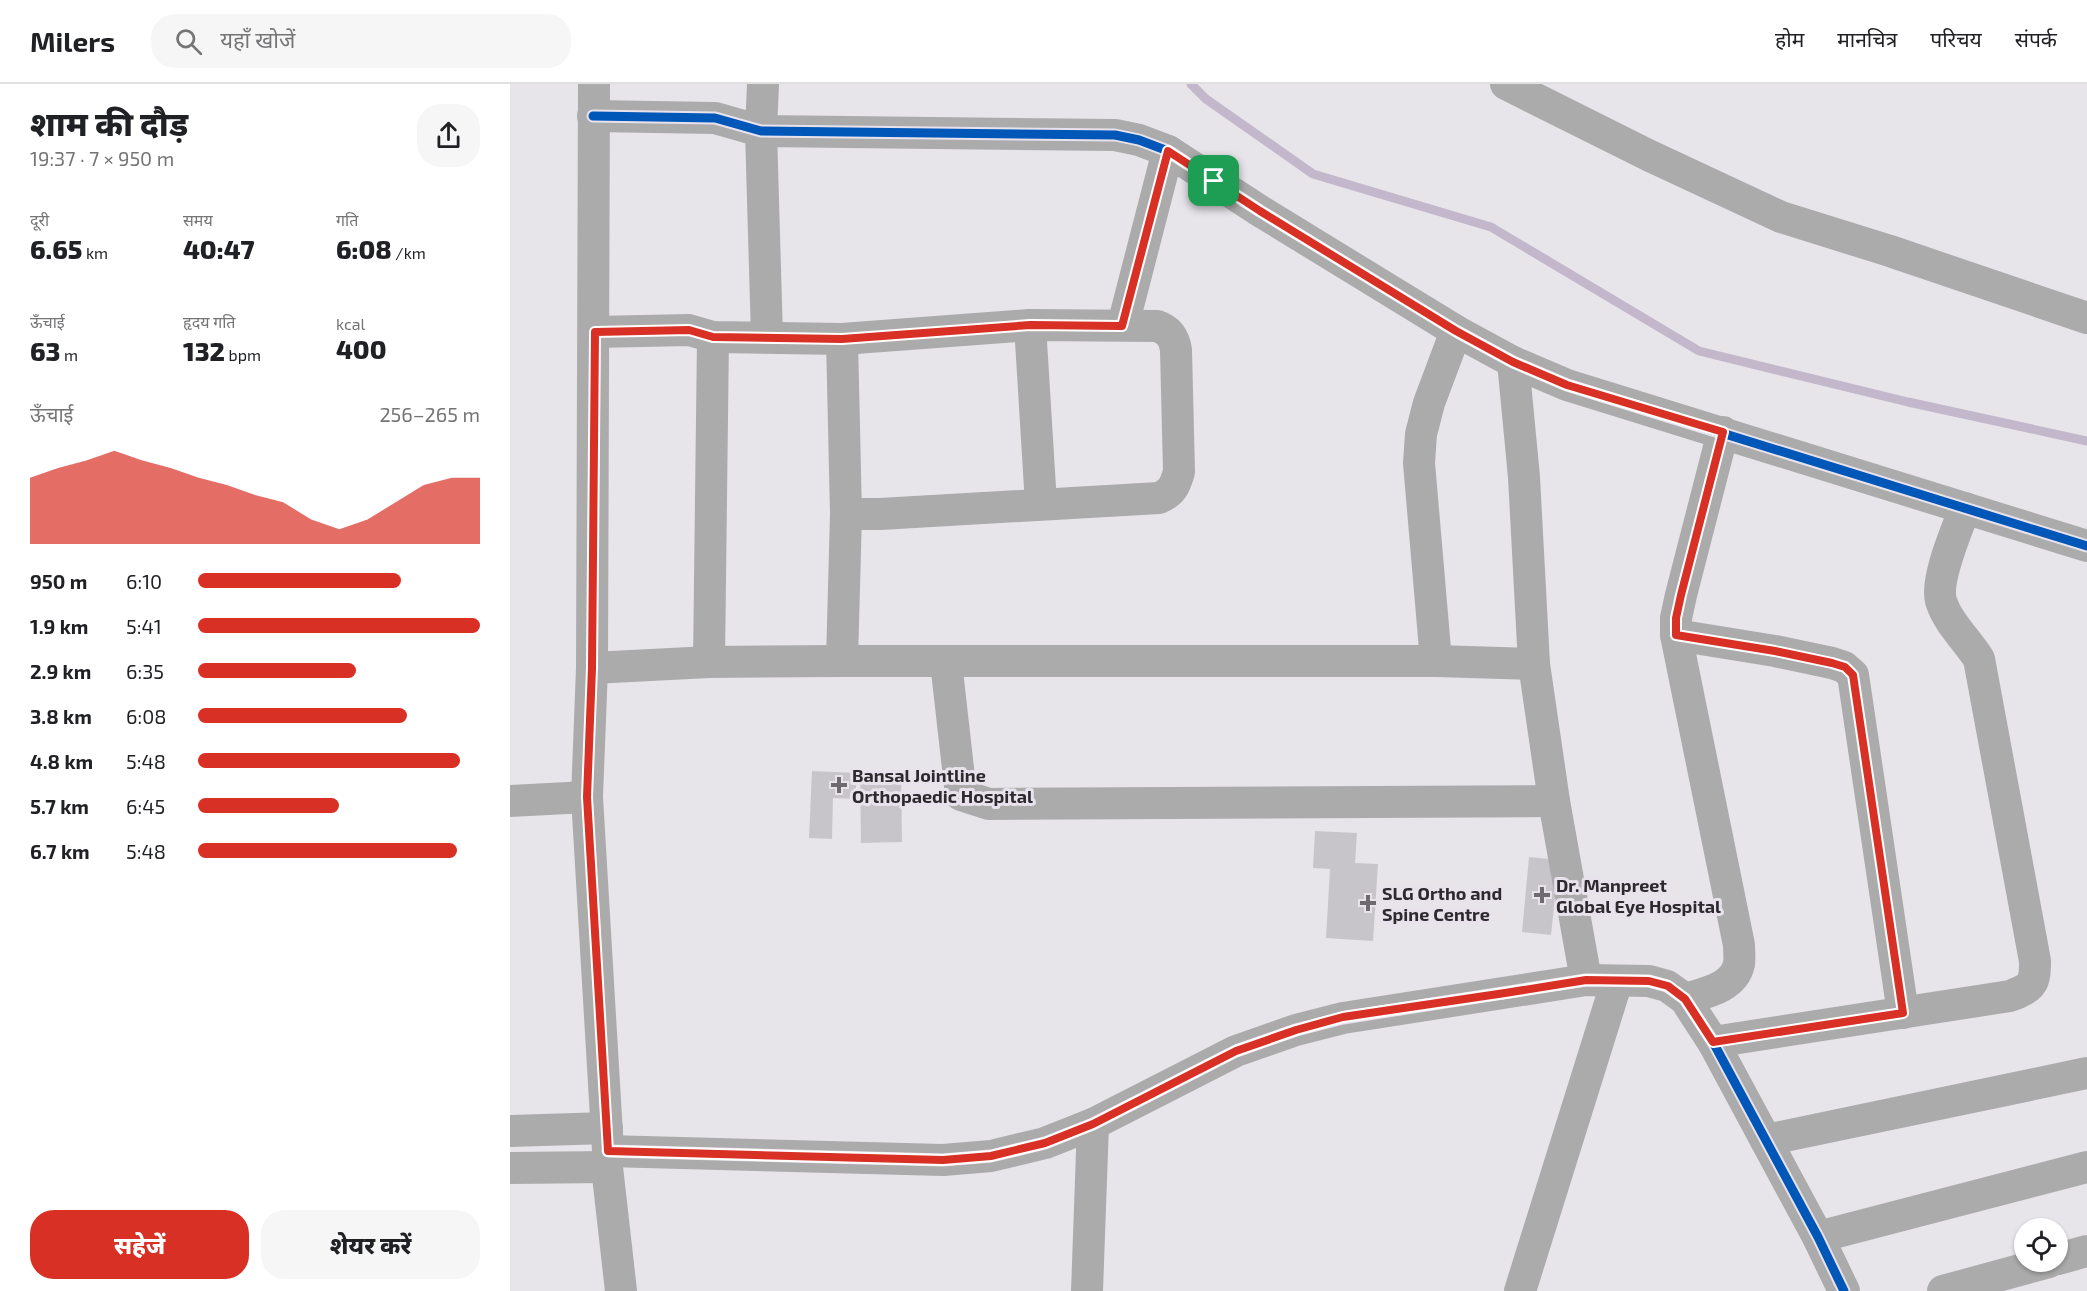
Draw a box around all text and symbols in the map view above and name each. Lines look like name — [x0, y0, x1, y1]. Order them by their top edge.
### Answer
search box — [151, 14, 571, 68]
text: Milers — [30, 24, 115, 58]
icon: search — [172, 25, 205, 58]
text: यहाँ खोजें — [220, 26, 295, 52]
text: होम — [1775, 26, 1804, 51]
text: मानचित्र — [1837, 26, 1897, 51]
text: परिचय — [1930, 26, 1982, 51]
text: संपर्क — [2015, 26, 2057, 51]
text: शाम की दौड़ — [30, 103, 188, 143]
button: share — [417, 104, 480, 167]
text: 19:37 · 7 × 950 m — [30, 146, 174, 170]
pin — [1188, 155, 1239, 206]
icon: arrive — [1197, 164, 1230, 197]
text: दूरी — [30, 210, 49, 229]
text: समय — [183, 210, 213, 229]
text: गति — [336, 210, 358, 229]
text: 6.65 — [30, 233, 82, 264]
text: 40:47 — [183, 233, 254, 264]
text: 6:08 — [336, 233, 392, 264]
text: km — [82, 243, 108, 262]
text: /km — [392, 243, 426, 262]
text: ऊँचाई — [30, 312, 65, 331]
text: हृदय गति — [183, 312, 235, 331]
text: kcal — [336, 314, 365, 333]
text: 400 — [336, 333, 386, 364]
text: 63 — [30, 335, 61, 366]
text: 132 — [183, 335, 225, 366]
text: m — [61, 345, 78, 364]
text: bpm — [225, 345, 261, 364]
text: ऊँचाई — [30, 402, 73, 426]
text: 256–265 m — [379, 402, 480, 426]
text: 950 m — [30, 569, 87, 593]
text: 6:10 — [126, 569, 162, 593]
text: 1.9 km — [30, 614, 88, 638]
text: 5:41 — [126, 614, 162, 638]
text: 2.9 km — [30, 659, 91, 683]
text: 6:35 — [126, 659, 164, 683]
text: 3.8 km — [30, 704, 92, 728]
text: 6:08 — [126, 704, 166, 728]
text: 4.8 km — [30, 749, 93, 773]
text: 5:48 — [126, 749, 166, 773]
place label: Bansal Jointline Orthopaedic Hospital — [852, 764, 1033, 807]
marker: Bansal Jointline Orthopaedic Hospital — [830, 776, 848, 794]
text: 5.7 km — [30, 794, 89, 818]
text: 6:45 — [126, 794, 165, 818]
text: 6.7 km — [30, 839, 90, 863]
text: 5:48 — [126, 839, 166, 863]
place label: Dr. Manpreet Global Eye Hospital — [1556, 874, 1721, 917]
place label: SLG Ortho and Spine Centre — [1382, 882, 1502, 925]
marker: Dr. Manpreet Global Eye Hospital — [1533, 886, 1551, 904]
marker: SLG Ortho and Spine Centre — [1359, 894, 1377, 912]
button: सहेजें — [30, 1210, 249, 1279]
button: शेयर करें — [261, 1210, 480, 1279]
map controls — [2014, 1218, 2068, 1272]
button: locate — [2014, 1218, 2068, 1272]

